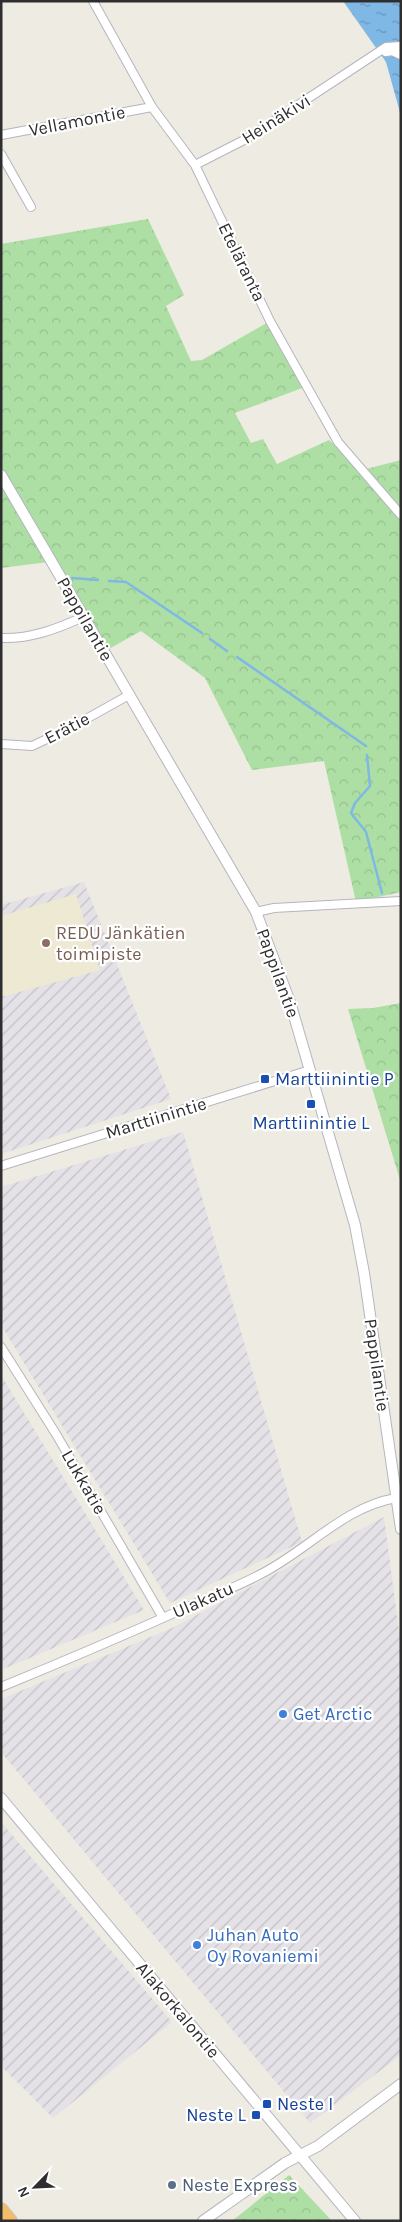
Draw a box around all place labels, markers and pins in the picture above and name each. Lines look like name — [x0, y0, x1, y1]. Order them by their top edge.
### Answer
place label: REDU Jänkätien toimipiste — [56, 922, 185, 965]
marker: REDU Jänkätien toimipiste — [40, 937, 52, 949]
place label: Marttiinintie P — [275, 1068, 394, 1090]
marker: Marttiinintie P — [259, 1073, 271, 1085]
marker: Marttiinintie L — [305, 1098, 317, 1110]
place label: Marttiinintie L — [252, 1112, 370, 1134]
place label: Get Arctic — [293, 1703, 372, 1725]
marker: Get Arctic — [277, 1708, 289, 1720]
place label: Juhan Auto Oy Rovaniemi — [207, 1924, 319, 1967]
marker: Juhan Auto Oy Rovaniemi — [191, 1939, 203, 1951]
place label: Neste I — [277, 2093, 333, 2115]
marker: Neste I — [261, 2098, 273, 2110]
place label: Neste L — [186, 2104, 247, 2126]
marker: Neste L — [250, 2109, 262, 2121]
place label: Neste Express — [182, 2174, 298, 2196]
marker: Neste Express — [166, 2179, 178, 2191]

